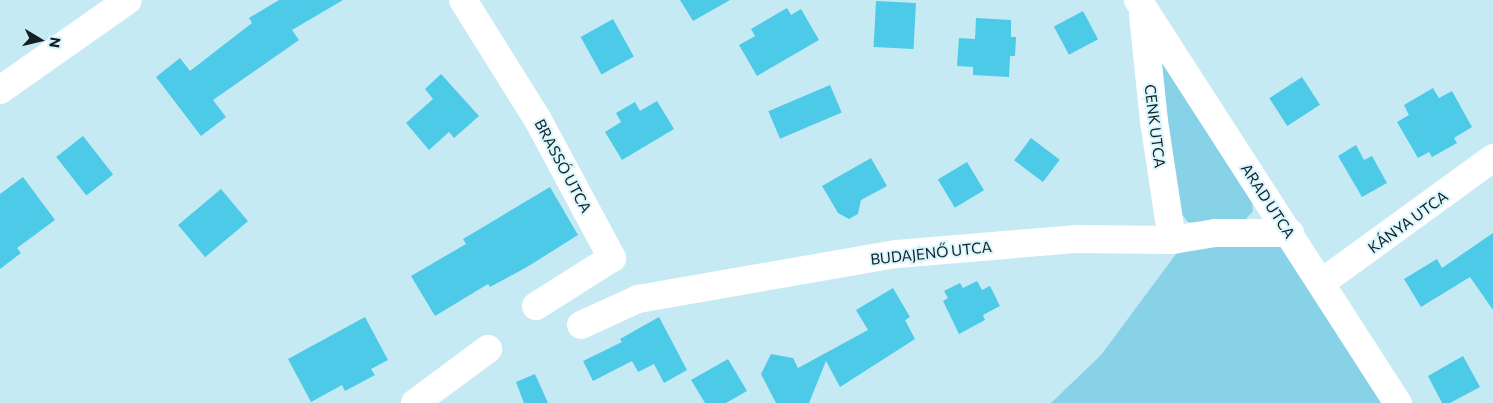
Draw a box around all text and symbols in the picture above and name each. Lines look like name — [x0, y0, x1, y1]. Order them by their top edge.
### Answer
north arrow — [15, 15, 65, 65]
text: N — [46, 36, 65, 49]
street label: CENK UTCA — [1141, 83, 1169, 169]
street label: BRASSÓ UTCA — [531, 116, 595, 216]
street label: ARAD UTCA — [1237, 160, 1299, 242]
street label: KÁNYA UTCA — [1365, 187, 1451, 257]
street label: BUDAJENŐ UTCA — [869, 238, 993, 268]

